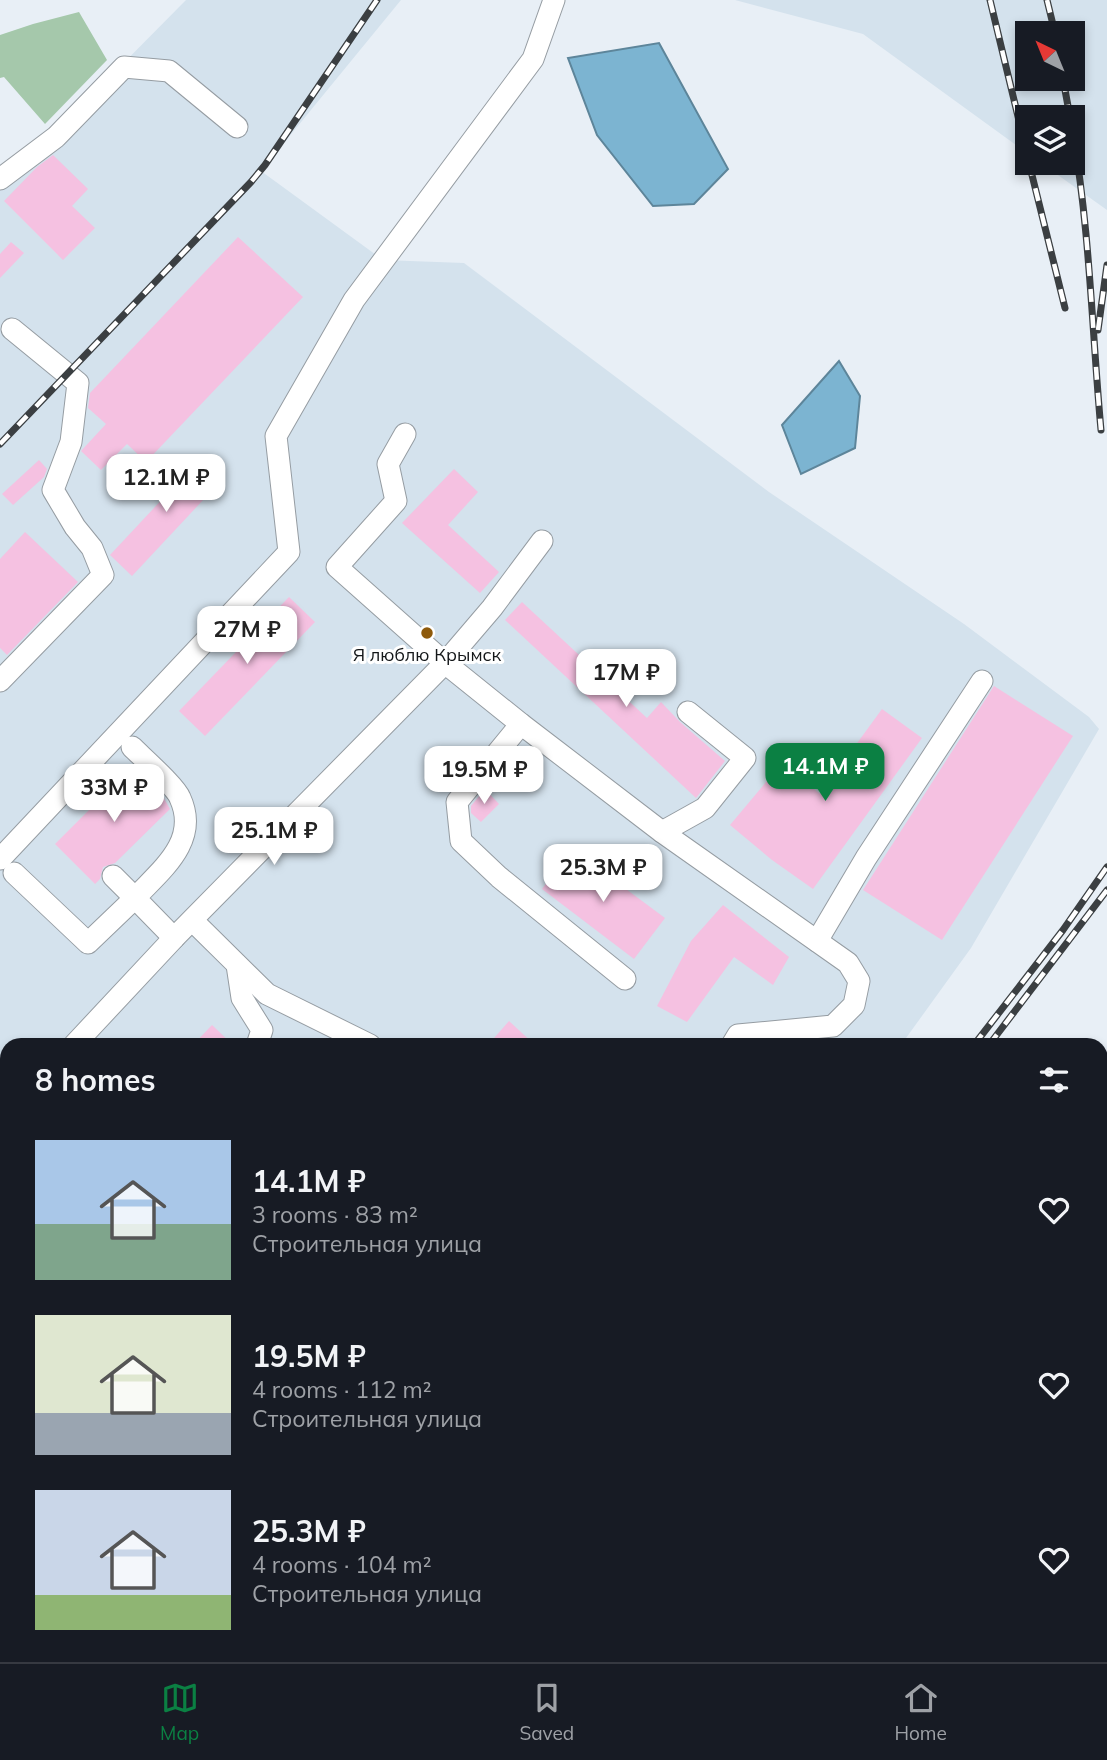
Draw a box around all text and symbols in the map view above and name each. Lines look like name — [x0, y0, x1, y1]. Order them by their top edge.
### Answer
north arrow — [1015, 21, 1085, 91]
map controls — [1015, 21, 1085, 175]
button: layers — [1015, 105, 1085, 175]
pin: 12.1M ₽ — [101, 454, 231, 514]
text: 12.1M ₽ — [122, 462, 210, 491]
pin: 27M ₽ — [198, 606, 296, 666]
text: 27M ₽ — [213, 614, 281, 643]
marker: Я люблю Крымск — [419, 625, 435, 641]
place label: Я люблю Крымск — [353, 643, 502, 666]
pin: 17M ₽ — [577, 650, 675, 709]
text: 17M ₽ — [592, 657, 660, 686]
pin: 14.1M ₽ — [760, 744, 890, 803]
pin: 19.5M ₽ — [419, 746, 549, 806]
text: 14.1M ₽ — [781, 751, 869, 780]
text: 19.5M ₽ — [440, 754, 528, 783]
pin: 33M ₽ — [65, 764, 163, 824]
text: 33M ₽ — [80, 772, 148, 801]
pin: 25.1M ₽ — [209, 808, 339, 867]
text: 25.1M ₽ — [230, 815, 318, 844]
pin: 25.3M ₽ — [538, 844, 668, 904]
text: 25.3M ₽ — [559, 852, 647, 881]
text: 8 homes — [35, 1061, 156, 1099]
icon: filters — [1035, 1061, 1073, 1099]
text: 14.1M ₽ — [252, 1162, 366, 1200]
icon: home — [91, 1168, 175, 1252]
icon: heart — [1035, 1191, 1073, 1229]
text: 3 rooms · 83 m² — [252, 1200, 418, 1229]
text: Строительная улица — [252, 1229, 482, 1258]
text: 19.5M ₽ — [252, 1337, 366, 1375]
icon: home — [91, 1343, 175, 1427]
icon: heart — [1035, 1366, 1073, 1404]
text: 4 rooms · 112 m² — [252, 1375, 432, 1404]
text: Строительная улица — [252, 1404, 482, 1433]
text: 25.3M ₽ — [252, 1512, 366, 1550]
icon: home — [91, 1518, 175, 1602]
icon: heart — [1035, 1541, 1073, 1579]
text: 4 rooms · 104 m² — [252, 1550, 432, 1579]
text: Строительная улица — [252, 1579, 482, 1608]
tab: Map — [160, 1679, 199, 1745]
tab: Saved — [519, 1679, 574, 1745]
tab: Home — [894, 1679, 947, 1745]

